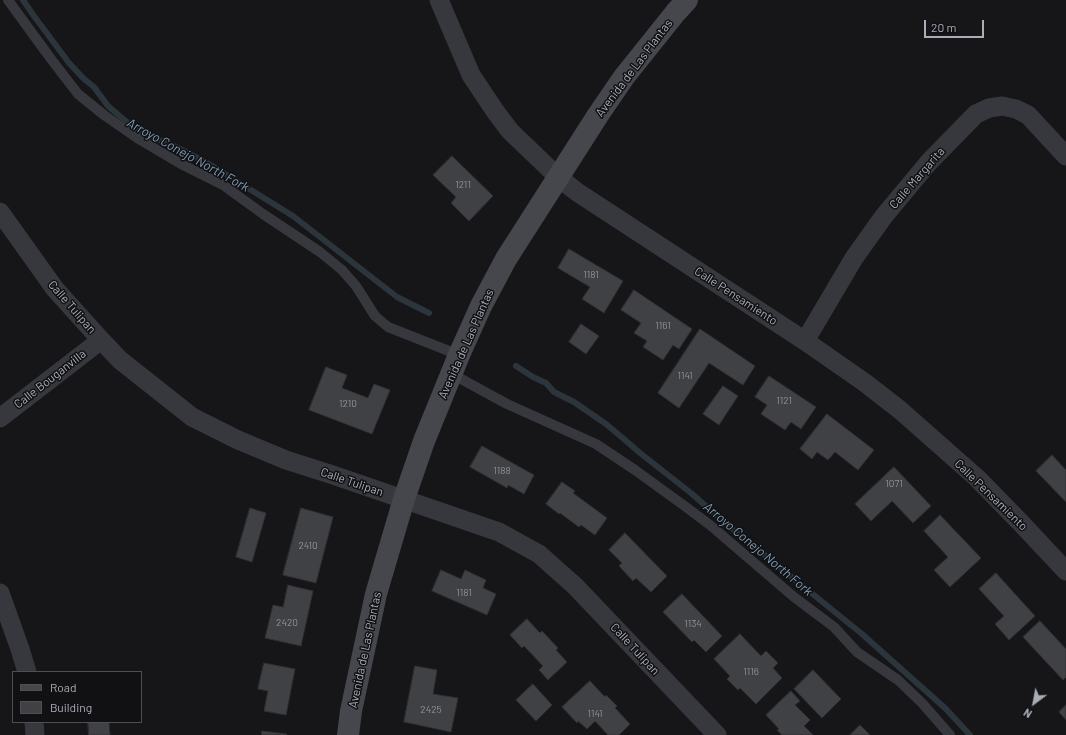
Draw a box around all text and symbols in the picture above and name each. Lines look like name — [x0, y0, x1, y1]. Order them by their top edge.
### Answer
scale bar — [926, 12, 986, 38]
street label: Avenida de Las Plantas — [593, 16, 675, 120]
text: 20 m — [931, 20, 957, 34]
water label: Arroyo Conejo North Fork — [124, 115, 252, 195]
street label: Calle Margarita — [886, 144, 948, 212]
house number: 1211 — [455, 179, 471, 191]
street label: Calle Pensamiento — [692, 264, 780, 328]
house number: 1181 — [583, 269, 599, 281]
street label: Calle Tulipan — [45, 278, 99, 336]
street label: Avenida de Las Plantas — [435, 287, 497, 401]
house number: 1161 — [655, 320, 671, 332]
street label: Calle Bouganvilla — [11, 346, 89, 412]
house number: 1141 — [677, 370, 693, 382]
house number: 1121 — [776, 395, 792, 407]
house number: 1210 — [339, 398, 357, 410]
street label: Calle Pensamiento — [952, 457, 1030, 533]
street label: Calle Tulipan — [319, 465, 385, 499]
house number: 1188 — [493, 465, 511, 477]
house number: 1071 — [885, 478, 903, 490]
water label: Arroyo Conejo North Fork — [700, 499, 816, 599]
house number: 2410 — [298, 540, 318, 552]
house number: 1181 — [456, 587, 472, 599]
street label: Avenida de Las Plantas — [346, 590, 384, 710]
house number: 2420 — [276, 617, 298, 629]
house number: 1134 — [684, 618, 702, 630]
street label: Calle Tulipan — [607, 620, 663, 678]
house number: 1116 — [743, 666, 759, 678]
legend — [12, 671, 142, 723]
text: Road — [50, 680, 77, 694]
north arrow — [1014, 683, 1054, 723]
text: Building — [50, 700, 92, 714]
house number: 2425 — [420, 704, 442, 716]
text: N — [1021, 706, 1034, 721]
house number: 1141 — [587, 708, 603, 720]

